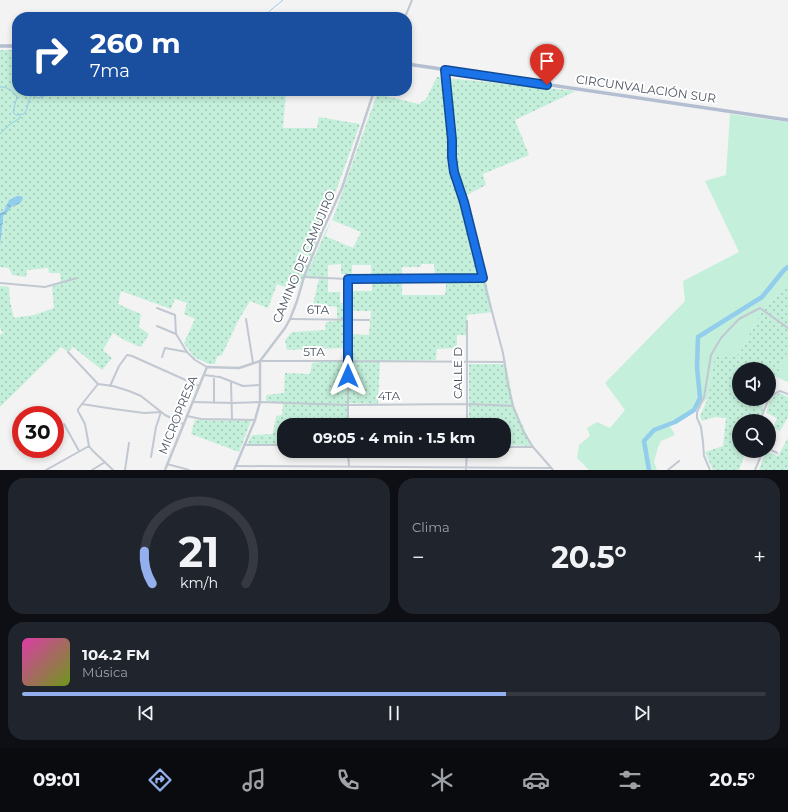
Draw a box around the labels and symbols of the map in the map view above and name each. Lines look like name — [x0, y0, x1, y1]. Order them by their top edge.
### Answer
pin — [530, 44, 564, 85]
street label: CIRCUNVALACIÓN SUR — [575, 71, 717, 106]
street label: CAMINO DE CAMUJIRO — [269, 188, 338, 325]
street label: 6TA — [307, 302, 330, 317]
street label: 5TA — [303, 344, 325, 359]
street label: CALLE D — [450, 347, 465, 399]
position arrow — [327, 355, 369, 397]
street label: MICROPRESA — [155, 373, 200, 456]
street label: 4TA — [378, 388, 401, 403]
speed limit sign: 30 — [12, 406, 64, 458]

